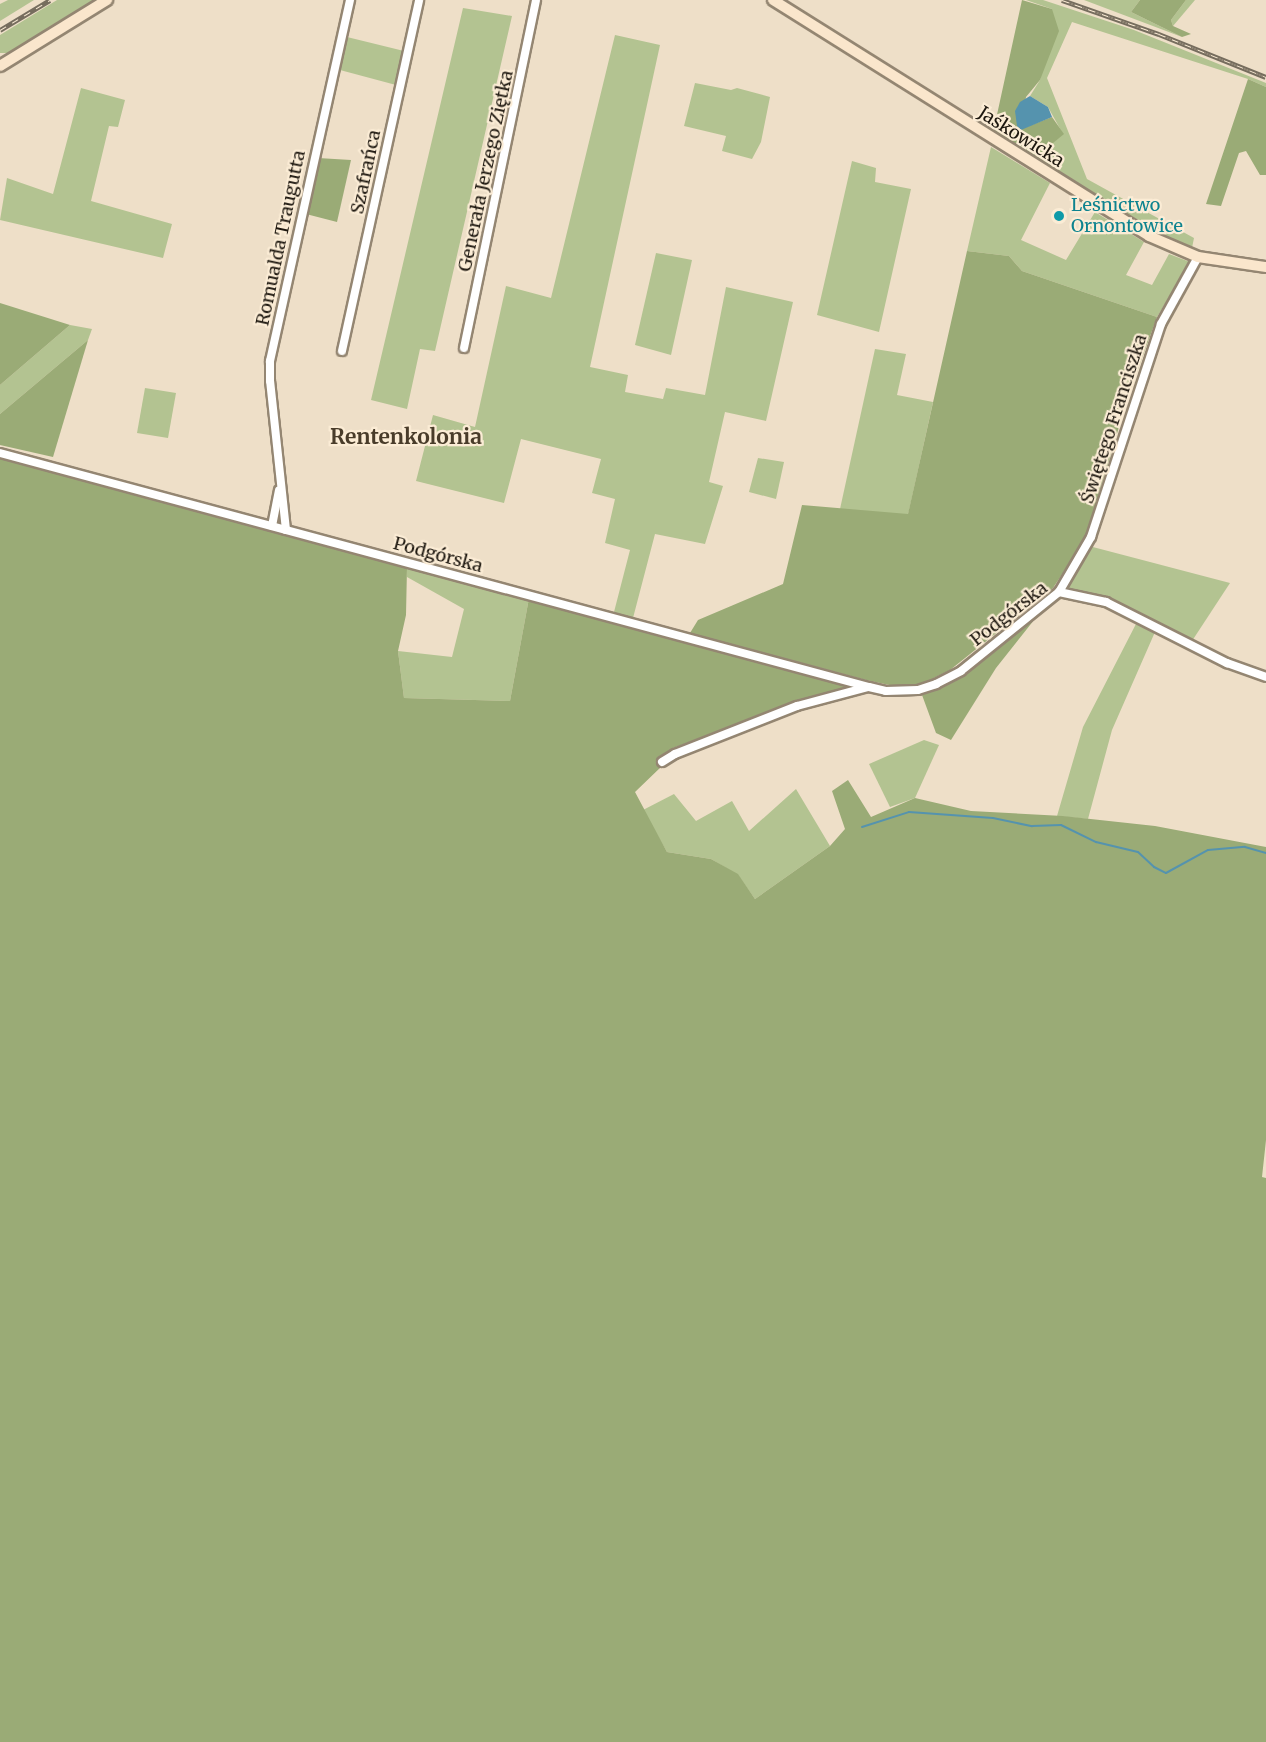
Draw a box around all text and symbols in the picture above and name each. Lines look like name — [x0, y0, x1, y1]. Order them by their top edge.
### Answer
street label: Generała Jerzego Ziętka — [454, 68, 518, 274]
street label: Jaśkowicka — [974, 102, 1068, 172]
street label: Szafrańca — [347, 128, 385, 216]
street label: Romualda Traugutta — [252, 148, 310, 328]
place label: Leśnictwo Ornontowice — [1071, 195, 1183, 238]
marker: Leśnictwo Ornontowice — [1052, 209, 1066, 223]
street label: Świętego Franciszka — [1076, 332, 1152, 506]
district label: Rentenkolonia — [330, 424, 482, 450]
street label: Podgórska — [391, 533, 485, 577]
street label: Podgórska — [966, 577, 1052, 651]

